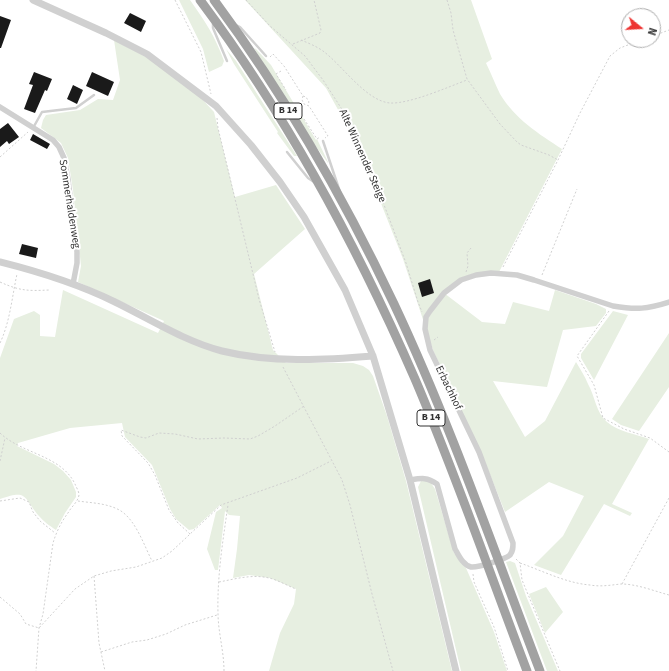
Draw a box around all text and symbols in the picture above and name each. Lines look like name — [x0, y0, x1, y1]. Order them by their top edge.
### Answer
north arrow — [621, 8, 661, 48]
text: N — [644, 26, 660, 37]
road number: B 14 — [274, 103, 302, 119]
street label: Alte Winnender Steige — [336, 107, 388, 205]
street label: Sommerhaldenweg — [55, 159, 83, 249]
street label: Erbachhof — [432, 364, 464, 412]
road number: B 14 — [417, 410, 445, 426]

